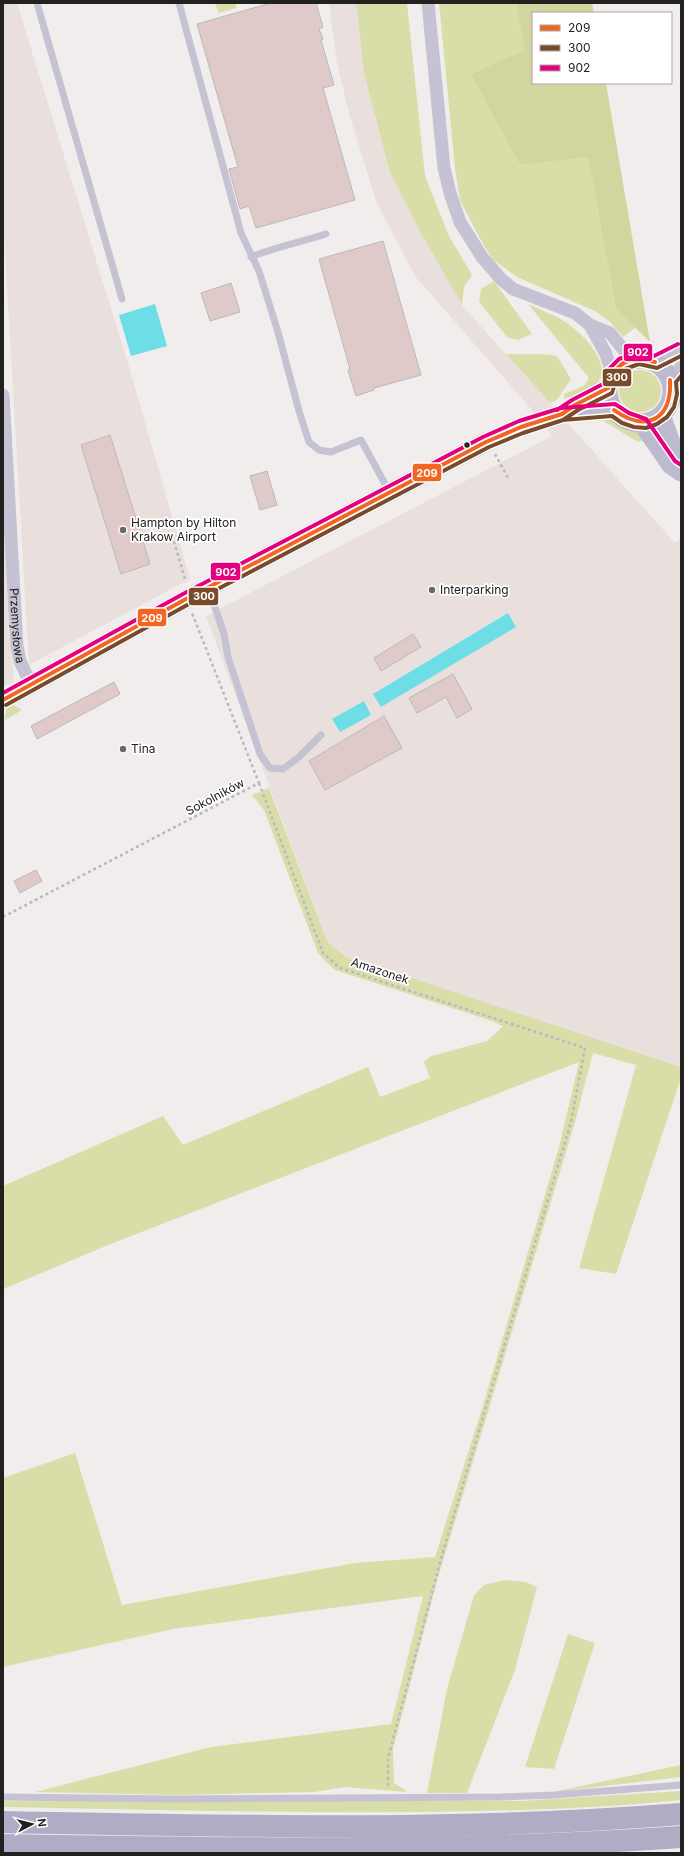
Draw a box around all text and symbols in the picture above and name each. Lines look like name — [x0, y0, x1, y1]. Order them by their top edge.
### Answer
legend — [532, 12, 672, 84]
text: 209 — [568, 20, 590, 35]
text: 300 — [568, 40, 591, 55]
text: 902 — [568, 60, 590, 75]
line badge: 902 — [623, 343, 653, 362]
text: 902 — [627, 345, 649, 359]
line badge: 300 — [602, 368, 632, 387]
text: 300 — [606, 370, 628, 384]
unlabelled marker — [462, 440, 472, 450]
line badge: 209 — [412, 463, 442, 482]
text: 209 — [416, 466, 438, 480]
place label: Hampton by Hilton Krakow Airport — [131, 515, 236, 544]
marker: Hampton by Hilton Krakow Airport — [118, 525, 128, 535]
line badge: 902 — [210, 562, 241, 581]
text: 902 — [215, 565, 237, 579]
place label: Interparking — [440, 582, 509, 597]
marker: Interparking — [427, 585, 437, 595]
street label: Przemysłowa — [7, 587, 28, 664]
line badge: 300 — [188, 587, 219, 606]
text: 300 — [193, 589, 215, 603]
line badge: 209 — [137, 608, 167, 627]
text: 209 — [141, 611, 163, 625]
place label: Tina — [131, 741, 155, 756]
marker: Tina — [118, 744, 128, 754]
street label: Sokolników — [183, 775, 247, 818]
street label: Amazonek — [349, 954, 411, 987]
north arrow — [12, 1804, 52, 1844]
text: N — [34, 1818, 49, 1828]

